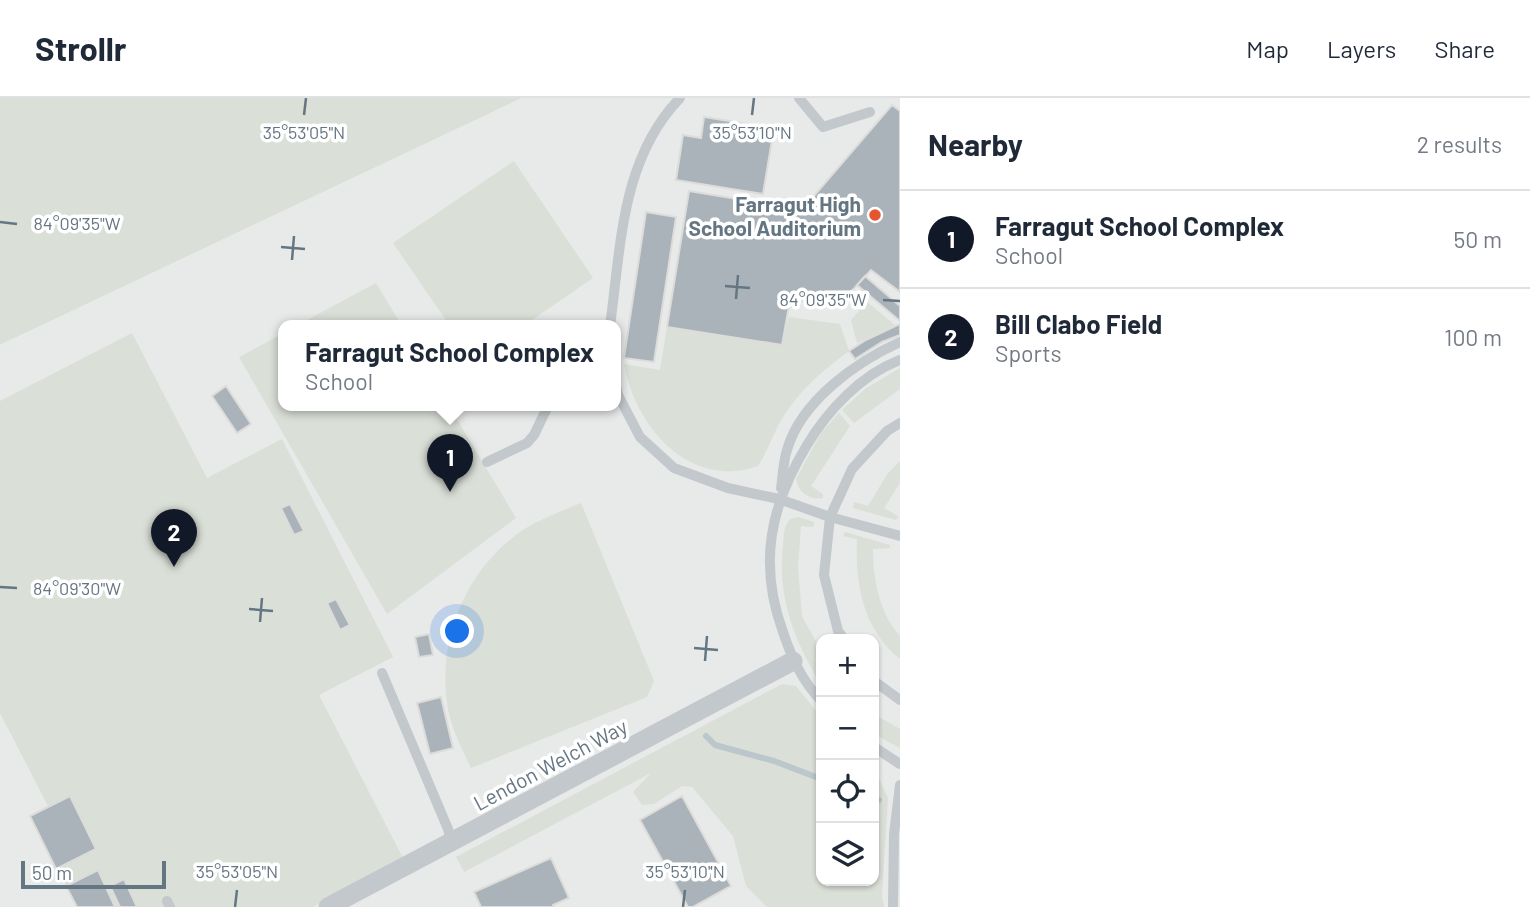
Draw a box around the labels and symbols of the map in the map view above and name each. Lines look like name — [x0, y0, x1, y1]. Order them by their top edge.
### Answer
text: 35°53'05"N — [263, 121, 345, 143]
text: 35°53'10"N — [712, 121, 792, 143]
place label: Farragut High School Auditorium — [688, 191, 861, 240]
marker: Farragut High School Auditorium — [867, 207, 883, 223]
text: 84°09'35"W — [33, 212, 121, 234]
text: 84°09'35"W — [779, 288, 867, 310]
pin: 1 — [427, 434, 473, 492]
pin: 2 — [151, 509, 197, 567]
text: 84°09'30"W — [33, 577, 121, 599]
your location — [440, 614, 474, 648]
street label: Lendon Welch Way — [469, 713, 631, 815]
scale bar — [21, 858, 166, 890]
text: 35°53'05"N — [196, 860, 278, 882]
text: 35°53'10"N — [645, 860, 725, 882]

